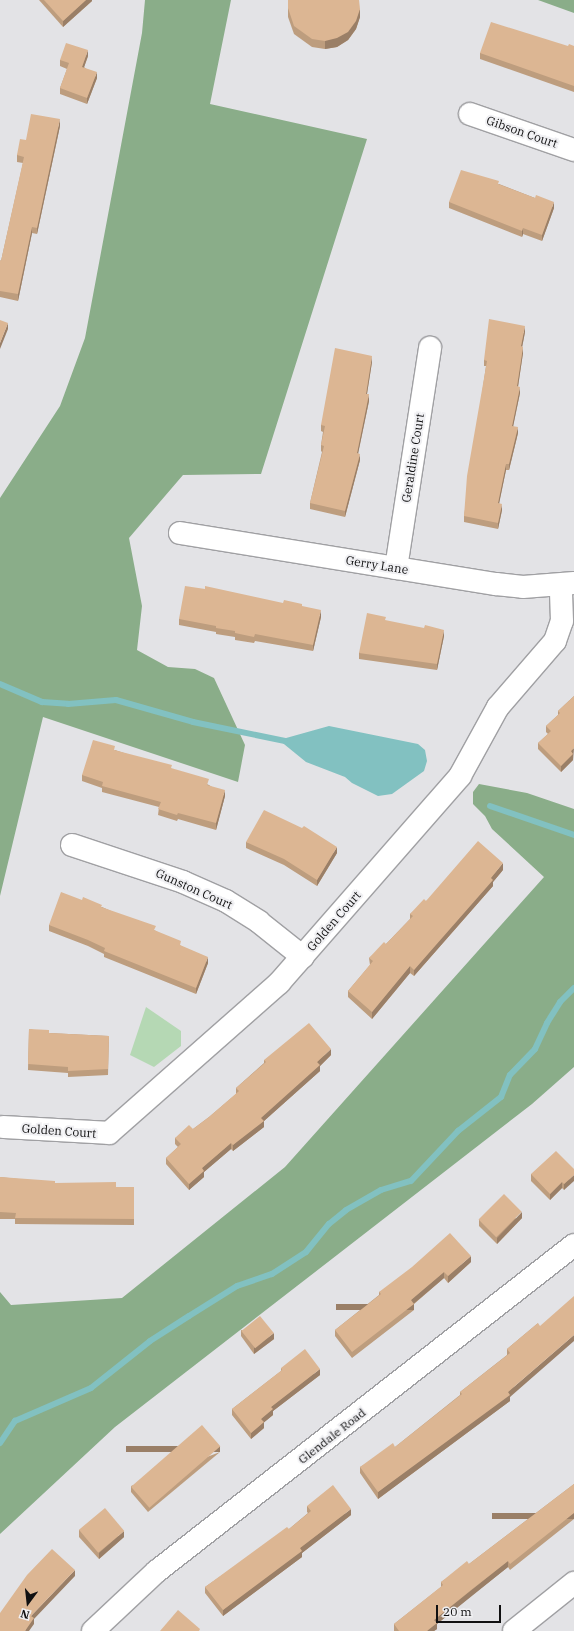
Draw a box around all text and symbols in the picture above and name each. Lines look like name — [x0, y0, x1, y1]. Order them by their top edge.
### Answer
street label: Gibson Court — [485, 113, 559, 151]
street label: Geraldine Court — [399, 412, 427, 504]
street label: Gerry Lane — [345, 553, 409, 577]
street label: Gunston Court — [153, 866, 235, 912]
street label: Golden Court — [304, 888, 364, 954]
street label: Golden Court — [21, 1121, 97, 1141]
street label: Glendale Road — [295, 1405, 369, 1467]
north arrow — [8, 1583, 48, 1623]
scale bar — [438, 1597, 503, 1623]
text: 20 m — [443, 1604, 472, 1619]
text: N — [19, 1607, 31, 1622]

